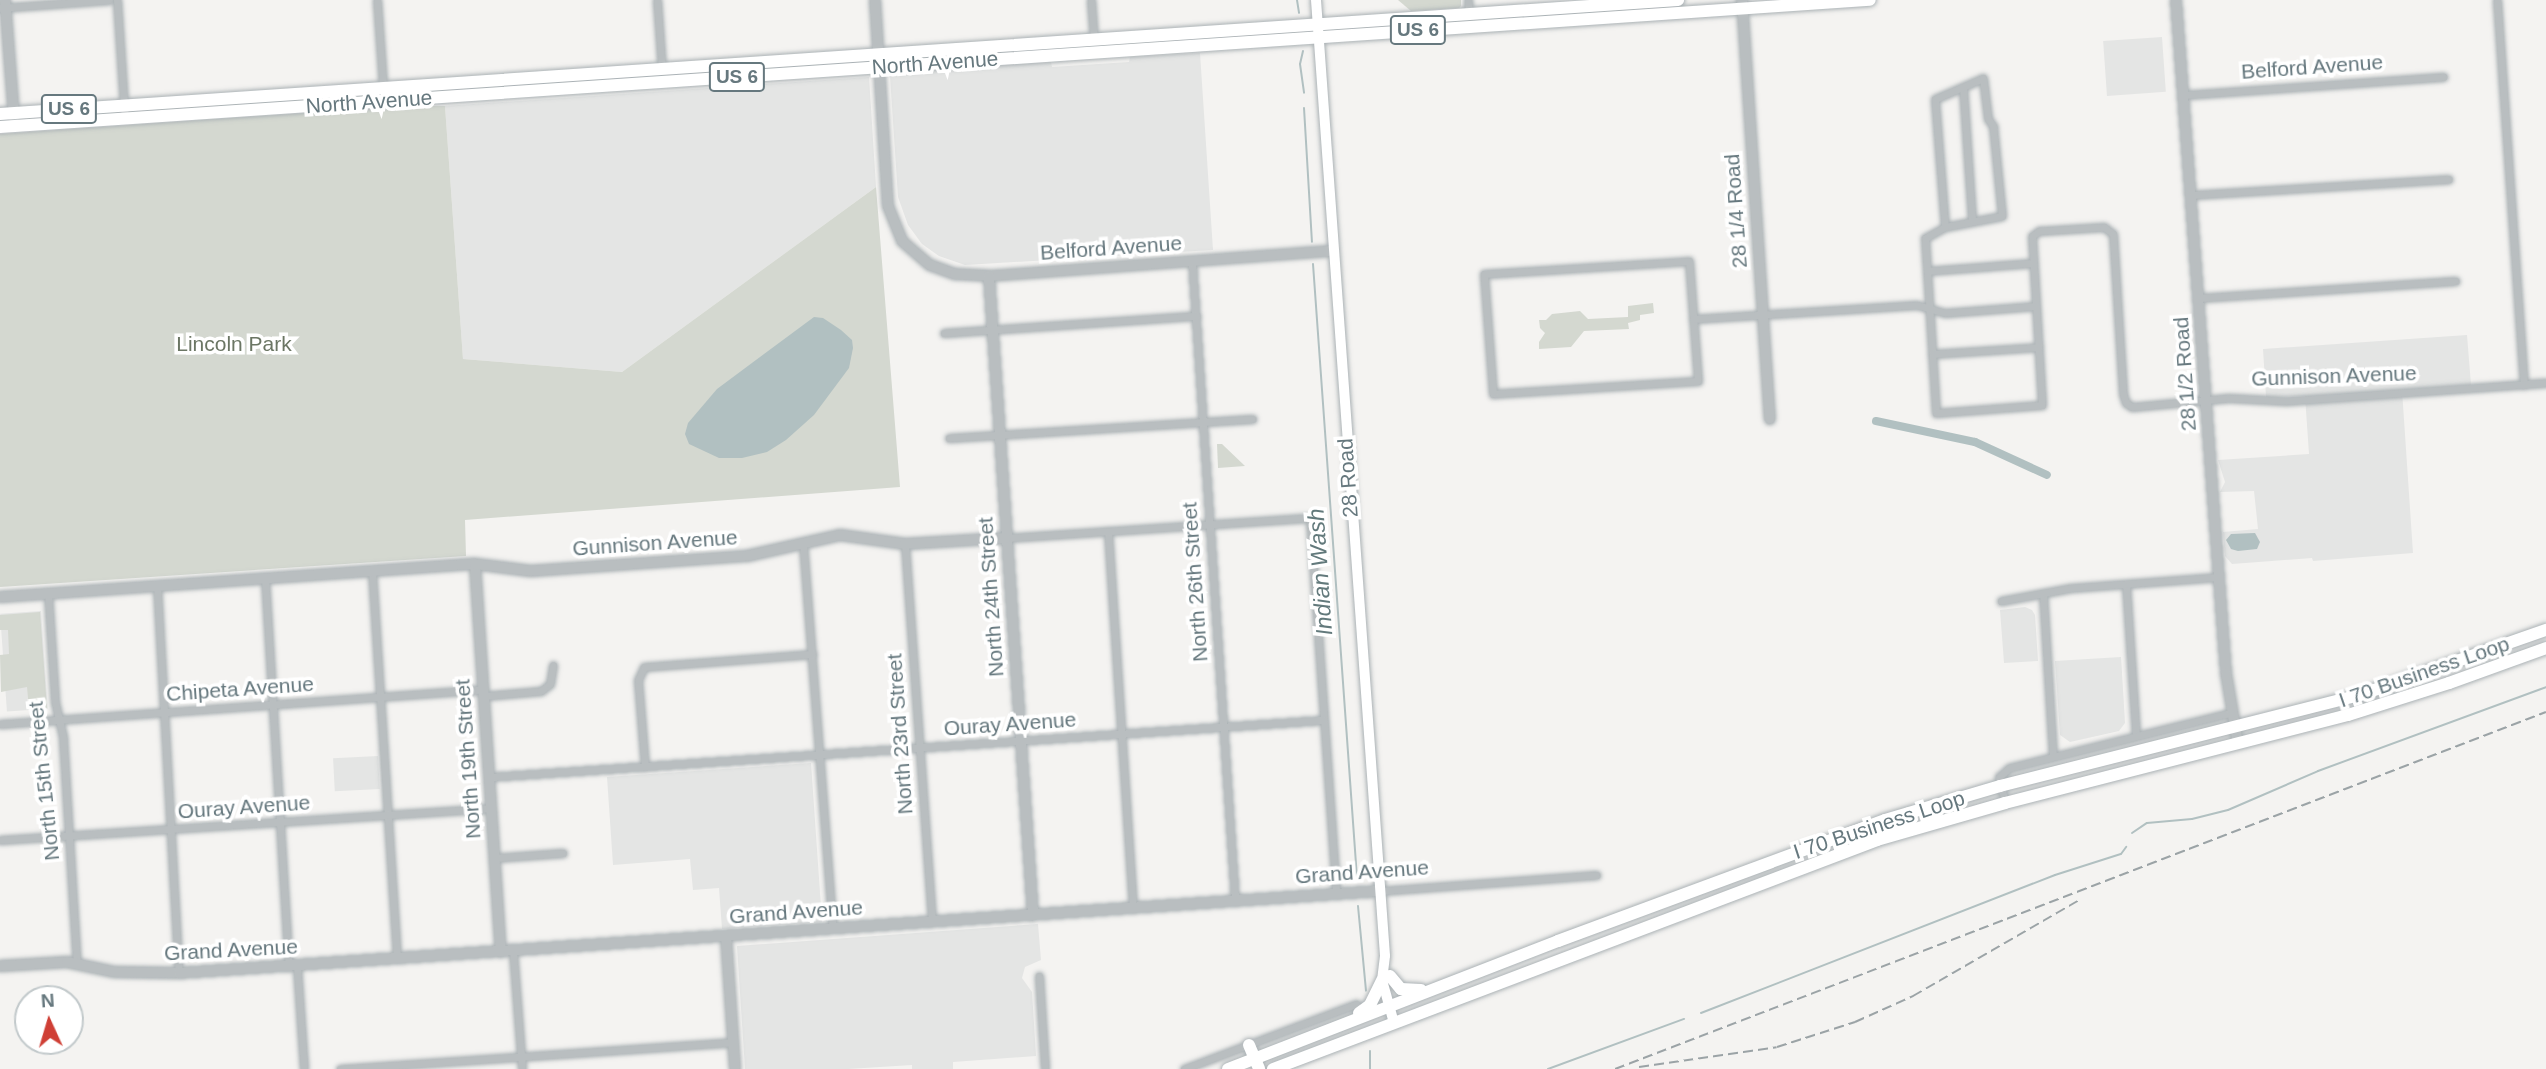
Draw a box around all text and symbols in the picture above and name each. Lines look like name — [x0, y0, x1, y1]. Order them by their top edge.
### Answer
road number: US 6 — [1388, 14, 1448, 46]
street label: North Avenue — [870, 46, 1000, 80]
street label: Belford Avenue — [2240, 49, 2384, 85]
road number: US 6 — [707, 61, 767, 92]
street label: North Avenue — [304, 85, 434, 119]
road number: US 6 — [39, 94, 99, 124]
street label: 28 1/4 Road — [1719, 153, 1753, 269]
street label: Belford Avenue — [1039, 230, 1183, 266]
street label: 28 1/2 Road — [2168, 316, 2202, 432]
park label: Lincoln Park — [176, 331, 292, 357]
street label: Gunnison Avenue — [2250, 361, 2418, 391]
street label: 28 Road — [1333, 438, 1363, 518]
street label: North 26th Street — [1177, 501, 1213, 663]
water label: Indian Wash — [1302, 507, 1338, 637]
street label: North 24th Street — [973, 516, 1009, 678]
street label: Gunnison Avenue — [571, 525, 739, 561]
street label: I 70 Business Loop — [2335, 631, 2513, 713]
street label: North 23rd Street — [882, 653, 918, 815]
street label: Chipeta Avenue — [165, 671, 315, 707]
street label: North 19th Street — [450, 678, 486, 840]
street label: North 15th Street — [23, 700, 65, 862]
street label: Ouray Avenue — [942, 707, 1078, 741]
street label: I 70 Business Loop — [1790, 785, 1968, 865]
street label: Ouray Avenue — [176, 790, 312, 824]
street label: Grand Avenue — [1294, 855, 1430, 889]
street label: Grand Avenue — [728, 895, 864, 929]
street label: Grand Avenue — [163, 934, 299, 966]
north arrow — [14, 985, 84, 1055]
text: N — [40, 990, 55, 1012]

